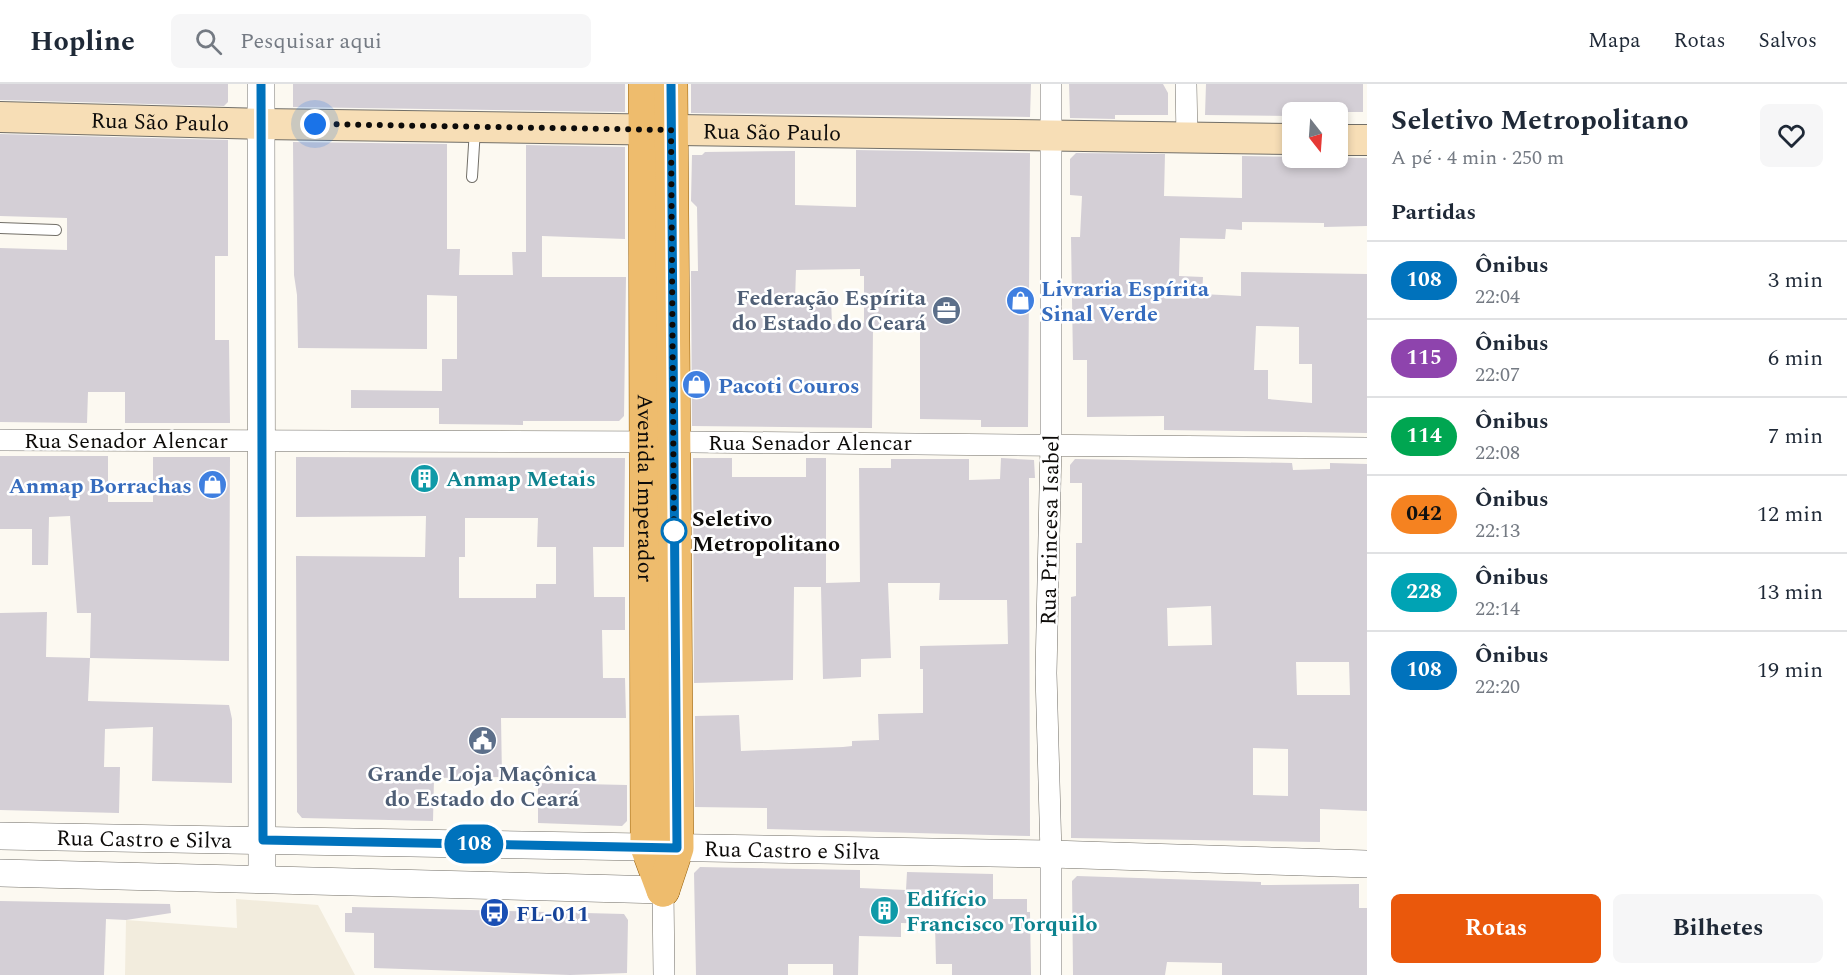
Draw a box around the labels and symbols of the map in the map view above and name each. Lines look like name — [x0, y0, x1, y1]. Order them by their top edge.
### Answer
north arrow — [1282, 102, 1348, 168]
street label: Rua São Paulo — [90, 104, 230, 141]
your location — [300, 109, 330, 139]
street label: Rua São Paulo — [702, 115, 841, 150]
place label: Livraria Espírita Sinal Verde — [1041, 273, 1210, 331]
place label: Federação Espírita do Estado do Ceará — [732, 282, 927, 340]
shop icon: Livraria Espírita Sinal Verde — [1004, 285, 1036, 317]
office icon: Federação Espírita do Estado do Ceará — [931, 294, 963, 326]
shop icon: Pacoti Couros — [681, 369, 713, 401]
place label: Pacoti Couros — [718, 370, 860, 403]
street label: Avenida Imperador — [628, 394, 661, 583]
street label: Rua Senador Alencar — [24, 425, 228, 458]
street label: Rua Senador Alencar — [708, 427, 912, 460]
street label: Rua Princesa Isabel — [1032, 434, 1069, 626]
building icon: Anmap Metais — [409, 462, 441, 494]
place label: Anmap Metais — [446, 463, 596, 496]
shop icon: Anmap Borrachas — [197, 469, 229, 501]
place label: Anmap Borrachas — [9, 470, 192, 503]
place label: Seletivo Metropolitano — [692, 503, 840, 561]
marker: Seletivo Metropolitano — [661, 518, 687, 544]
public building icon: Grande Loja Maçônica do Estado do Ceará — [466, 725, 498, 757]
place label: Grande Loja Maçônica do Estado do Ceará — [367, 758, 597, 816]
street label: Rua Castro e Silva — [56, 822, 232, 858]
line badge: 108 — [440, 824, 508, 864]
street label: Rua Castro e Silva — [704, 833, 880, 869]
place label: Edifício Francisco Torquilo — [906, 883, 1097, 941]
building icon: Edifício Francisco Torquilo — [869, 895, 901, 927]
bus stop icon: FL-011 — [479, 897, 511, 929]
place label: FL-011 — [516, 898, 589, 931]

